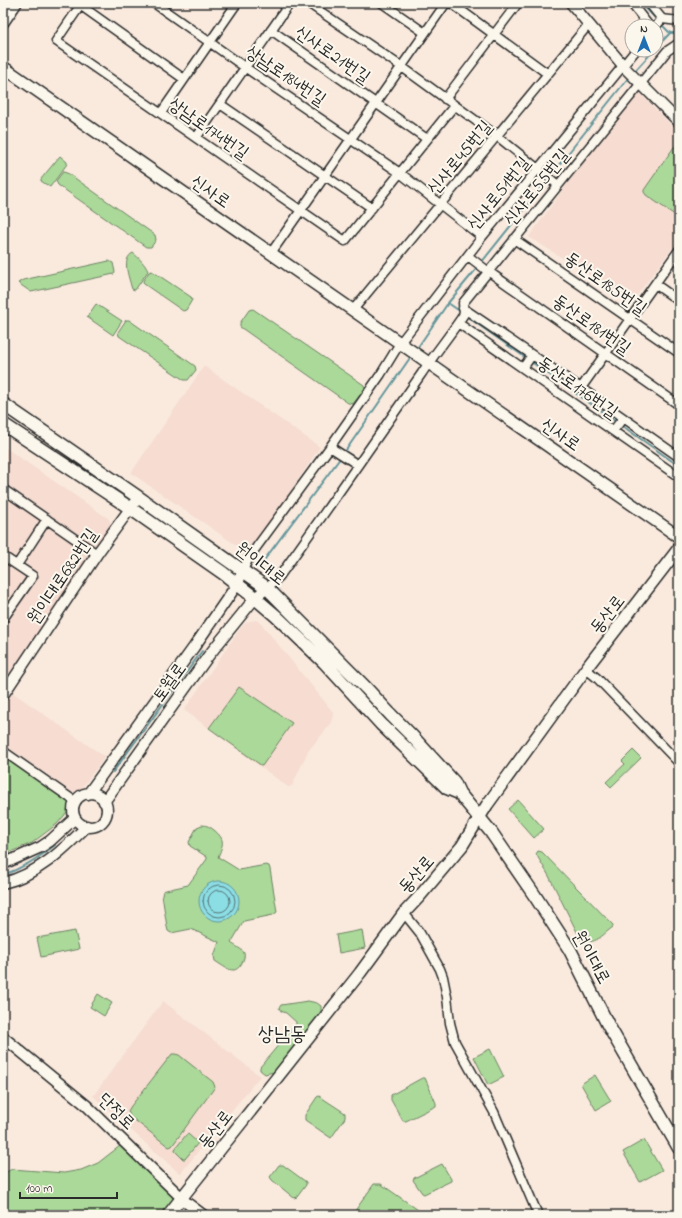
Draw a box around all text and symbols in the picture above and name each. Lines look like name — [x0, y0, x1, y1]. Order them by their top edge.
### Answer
north arrow — [624, 18, 664, 58]
street label: 신사로21번길 — [289, 20, 375, 92]
text: N — [640, 21, 648, 37]
street label: 상남로184번길 — [239, 40, 331, 114]
street label: 상남로174번길 — [162, 92, 254, 167]
street label: 신사로45번길 — [422, 115, 500, 201]
street label: 신사로55번길 — [498, 144, 577, 233]
street label: 신사로51번길 — [462, 151, 538, 237]
street label: 신사로 — [185, 170, 235, 216]
street label: 동산로185번길 — [558, 247, 652, 323]
street label: 동산로181번길 — [546, 289, 636, 363]
street label: 동산로176번길 — [531, 351, 623, 426]
street label: 신사로 — [535, 413, 585, 459]
street label: 원이대로682번길 — [22, 524, 106, 630]
street label: 원이대로 — [229, 536, 291, 593]
street label: 동산로 — [585, 590, 632, 640]
street label: 토월로 — [147, 658, 194, 708]
street label: 동산로 — [393, 850, 442, 900]
street label: 원이대로 — [565, 926, 616, 990]
district label: 상남동 — [258, 1021, 306, 1050]
street label: 단정로 — [91, 1088, 140, 1137]
street label: 동산로 — [193, 1105, 240, 1155]
scale bar — [20, 1174, 117, 1200]
text: 100 m — [26, 1180, 53, 1198]

